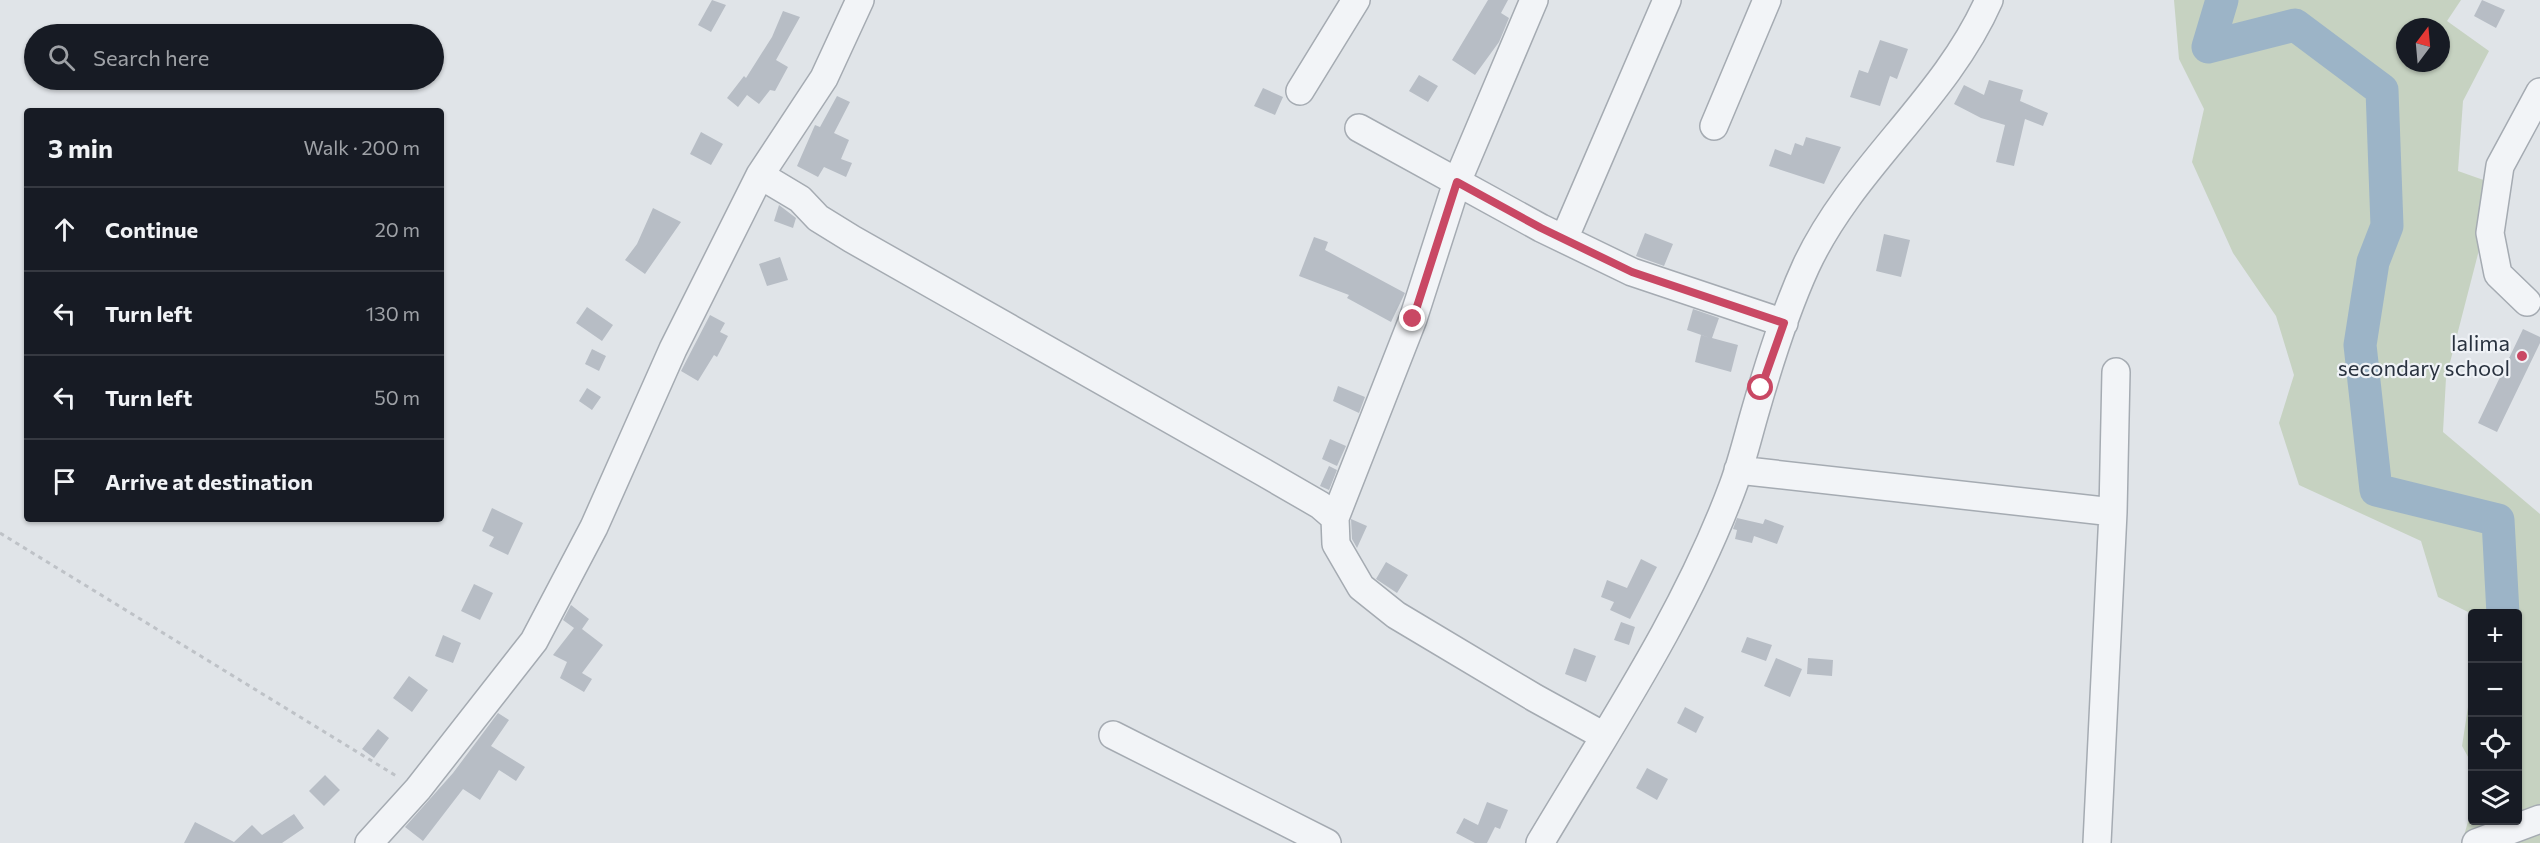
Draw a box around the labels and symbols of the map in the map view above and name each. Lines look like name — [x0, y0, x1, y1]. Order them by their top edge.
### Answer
north arrow — [2396, 18, 2450, 72]
route end — [1399, 305, 1425, 331]
place label: lalima secondary school — [2338, 329, 2510, 381]
marker: lalima secondary school — [2515, 349, 2529, 363]
route start — [1747, 374, 1773, 400]

